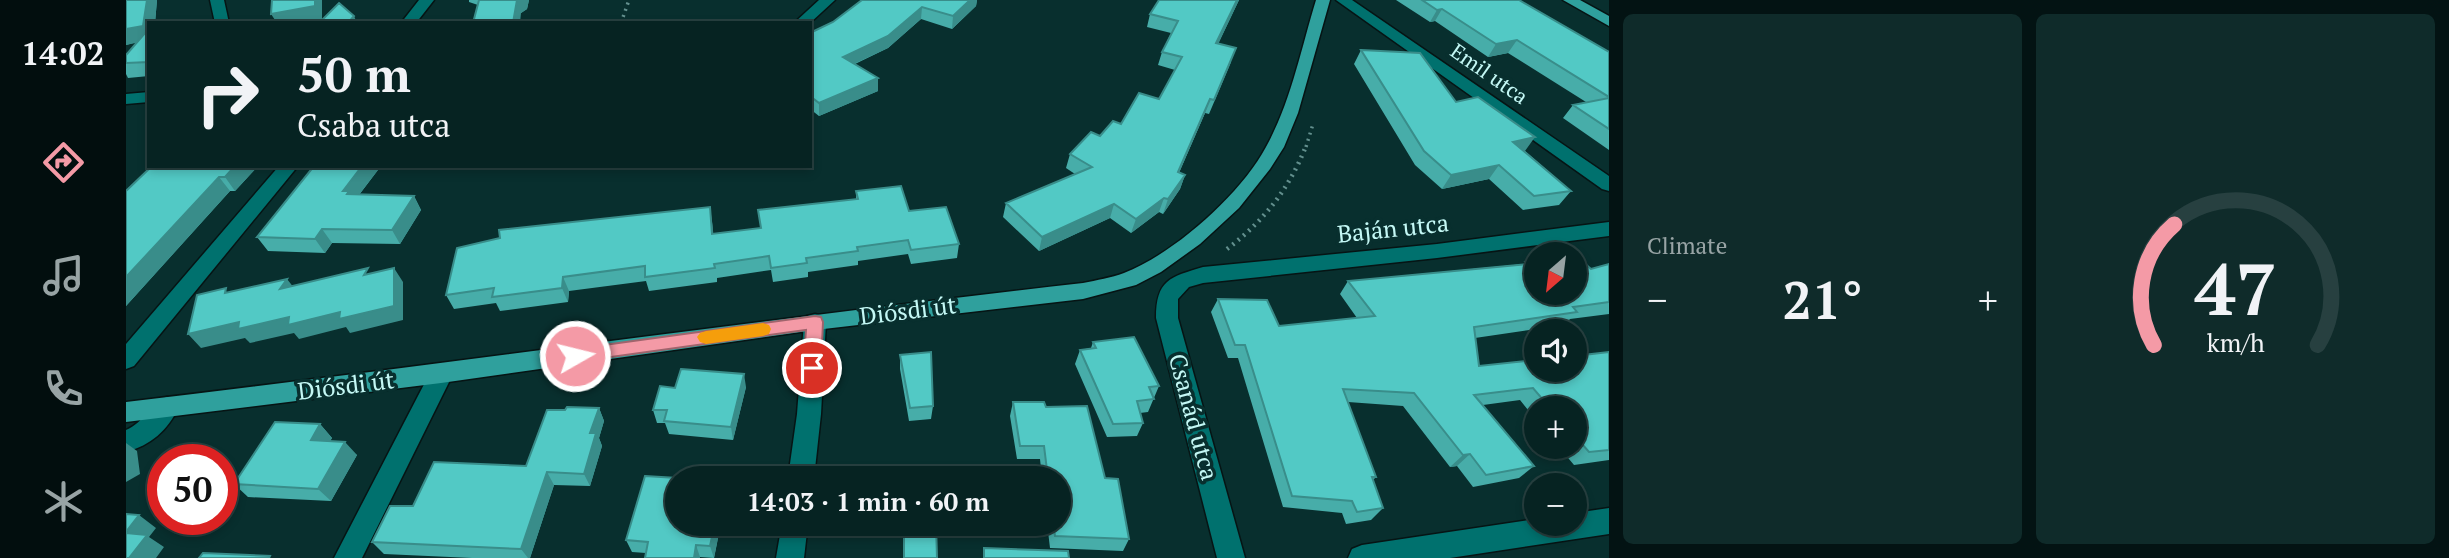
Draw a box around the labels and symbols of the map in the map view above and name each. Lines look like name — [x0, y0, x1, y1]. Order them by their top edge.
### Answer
street label: Emil utca — [1445, 36, 1534, 110]
street label: Baján utca — [1336, 206, 1450, 250]
north arrow — [1524, 242, 1587, 304]
street label: Diósdi út — [858, 288, 958, 332]
position arrow — [538, 319, 612, 393]
pin — [782, 338, 842, 398]
street label: Csanád utca — [1162, 350, 1226, 483]
street label: Diósdi út — [296, 363, 396, 407]
speed limit sign: 50 — [147, 444, 238, 535]

